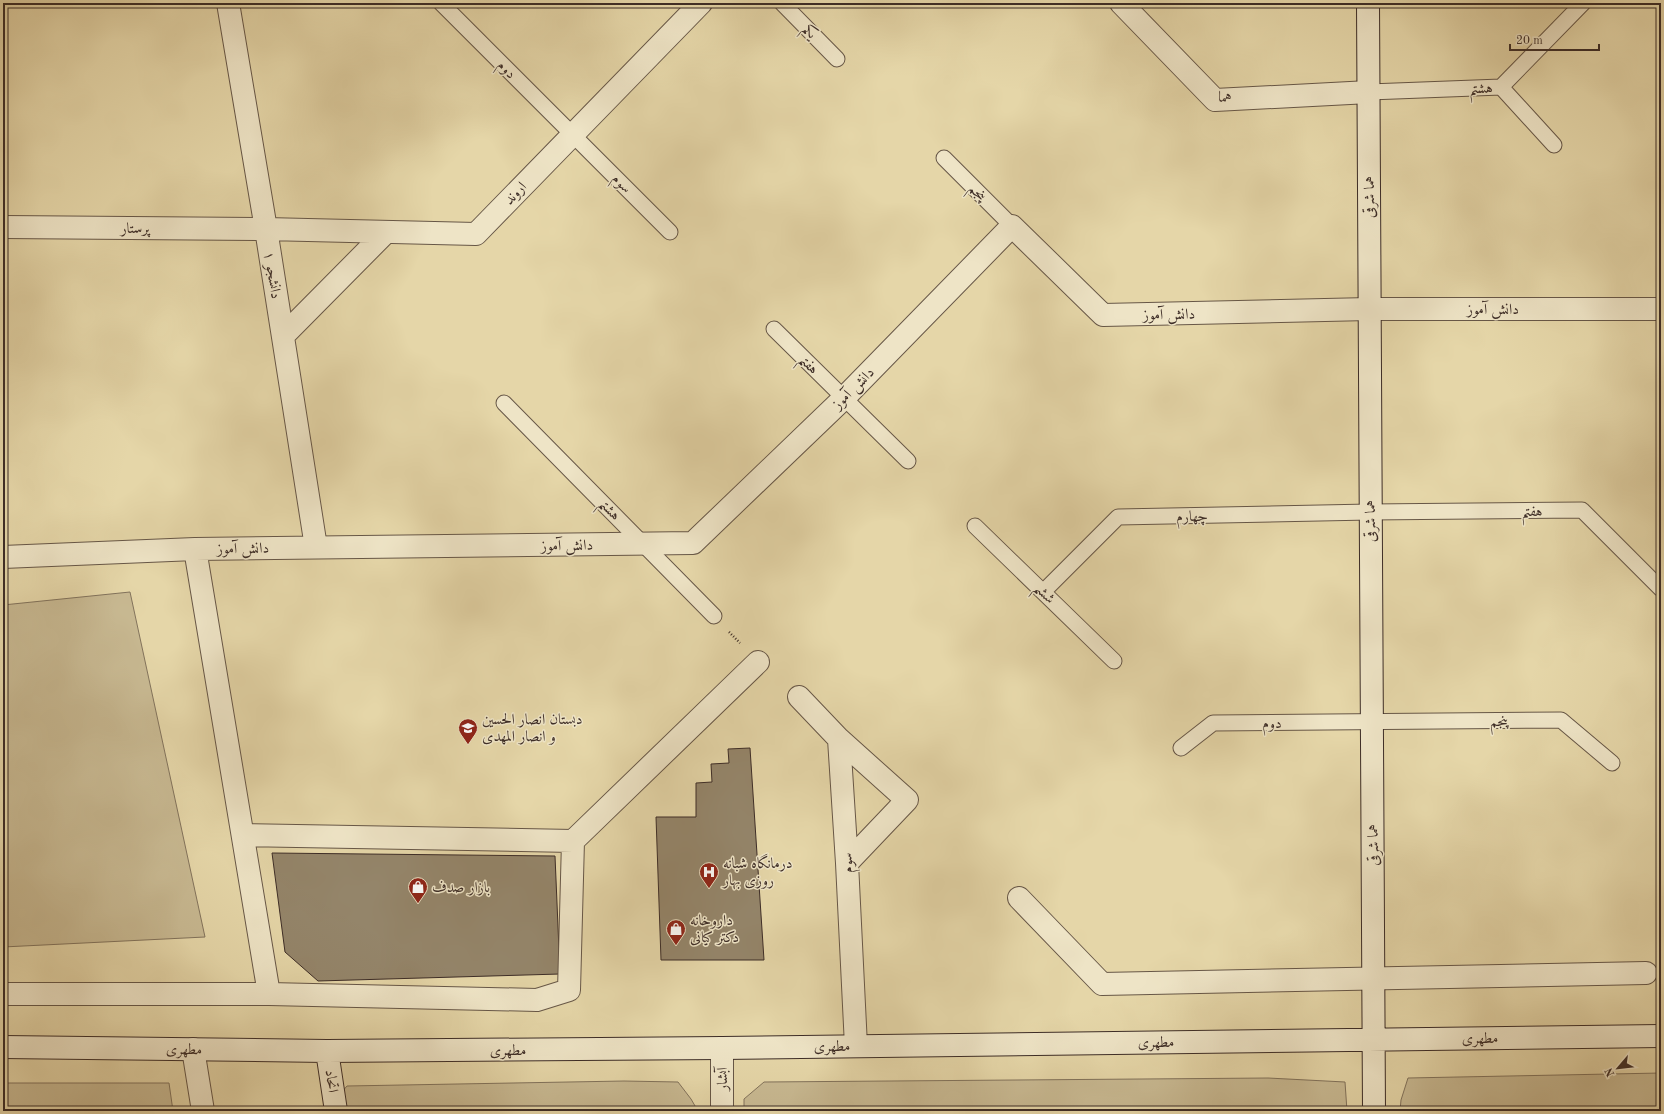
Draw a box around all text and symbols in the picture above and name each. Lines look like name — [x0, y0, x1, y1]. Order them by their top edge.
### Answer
street label: یکم — [795, 21, 821, 46]
scale bar — [1510, 26, 1599, 52]
text: 20 m — [1516, 35, 1543, 47]
street label: دوم — [491, 58, 518, 85]
street label: هشتم — [1469, 82, 1493, 103]
street label: هما — [1218, 90, 1232, 107]
street label: سوم — [606, 172, 633, 199]
street label: هما شرقی — [1362, 176, 1379, 218]
street label: اروند — [502, 180, 530, 208]
street label: پنجم — [962, 181, 990, 209]
street label: پرستار — [119, 222, 151, 238]
street label: دانشجو ۱ — [260, 250, 284, 300]
street label: دانش آموز — [1465, 300, 1519, 319]
street label: دانش آموز — [1141, 305, 1195, 324]
street label: هفتم — [791, 352, 821, 382]
street label: دانش آموز — [827, 363, 879, 415]
street label: هشتم — [591, 496, 623, 528]
street label: هما شرقی — [1363, 500, 1380, 542]
street label: هفتم — [1522, 505, 1542, 526]
street label: چهارم — [1176, 510, 1208, 529]
street label: دانش آموز — [539, 536, 593, 555]
street label: دانش آموز — [215, 539, 269, 558]
street label: ششم — [1026, 581, 1057, 612]
place label: دبستان انصار الحسین و انصار المهدی — [482, 713, 583, 745]
street label: پنجم — [1490, 715, 1510, 735]
school or university icon: دبستان انصار الحسین و انصار المهدی — [457, 717, 479, 745]
street label: دوم — [1262, 717, 1282, 736]
street label: هما شرقی — [1366, 824, 1383, 866]
street label: سوم — [840, 852, 861, 874]
place label: درمانگاه شبانه روزی بهار — [721, 853, 792, 890]
hospital icon: درمانگاه شبانه روزی بهار — [698, 861, 720, 889]
shop icon: بازار صدف — [407, 876, 429, 904]
place label: بازار صدف — [432, 881, 490, 896]
place label: داروخانه دکتر کیانی — [690, 914, 739, 946]
shop icon: داروخانه دکتر کیانی — [665, 918, 687, 946]
street label: مطهری — [1462, 1032, 1498, 1048]
street label: مطهری — [1138, 1036, 1174, 1052]
street label: مطهری — [814, 1040, 850, 1056]
street label: مطهری — [166, 1043, 202, 1059]
street label: مطهری — [490, 1044, 526, 1060]
north arrow — [1598, 1048, 1638, 1088]
text: N — [1603, 1065, 1617, 1078]
street label: آبشار — [713, 1066, 731, 1093]
street label: اتحاد — [321, 1069, 341, 1094]

